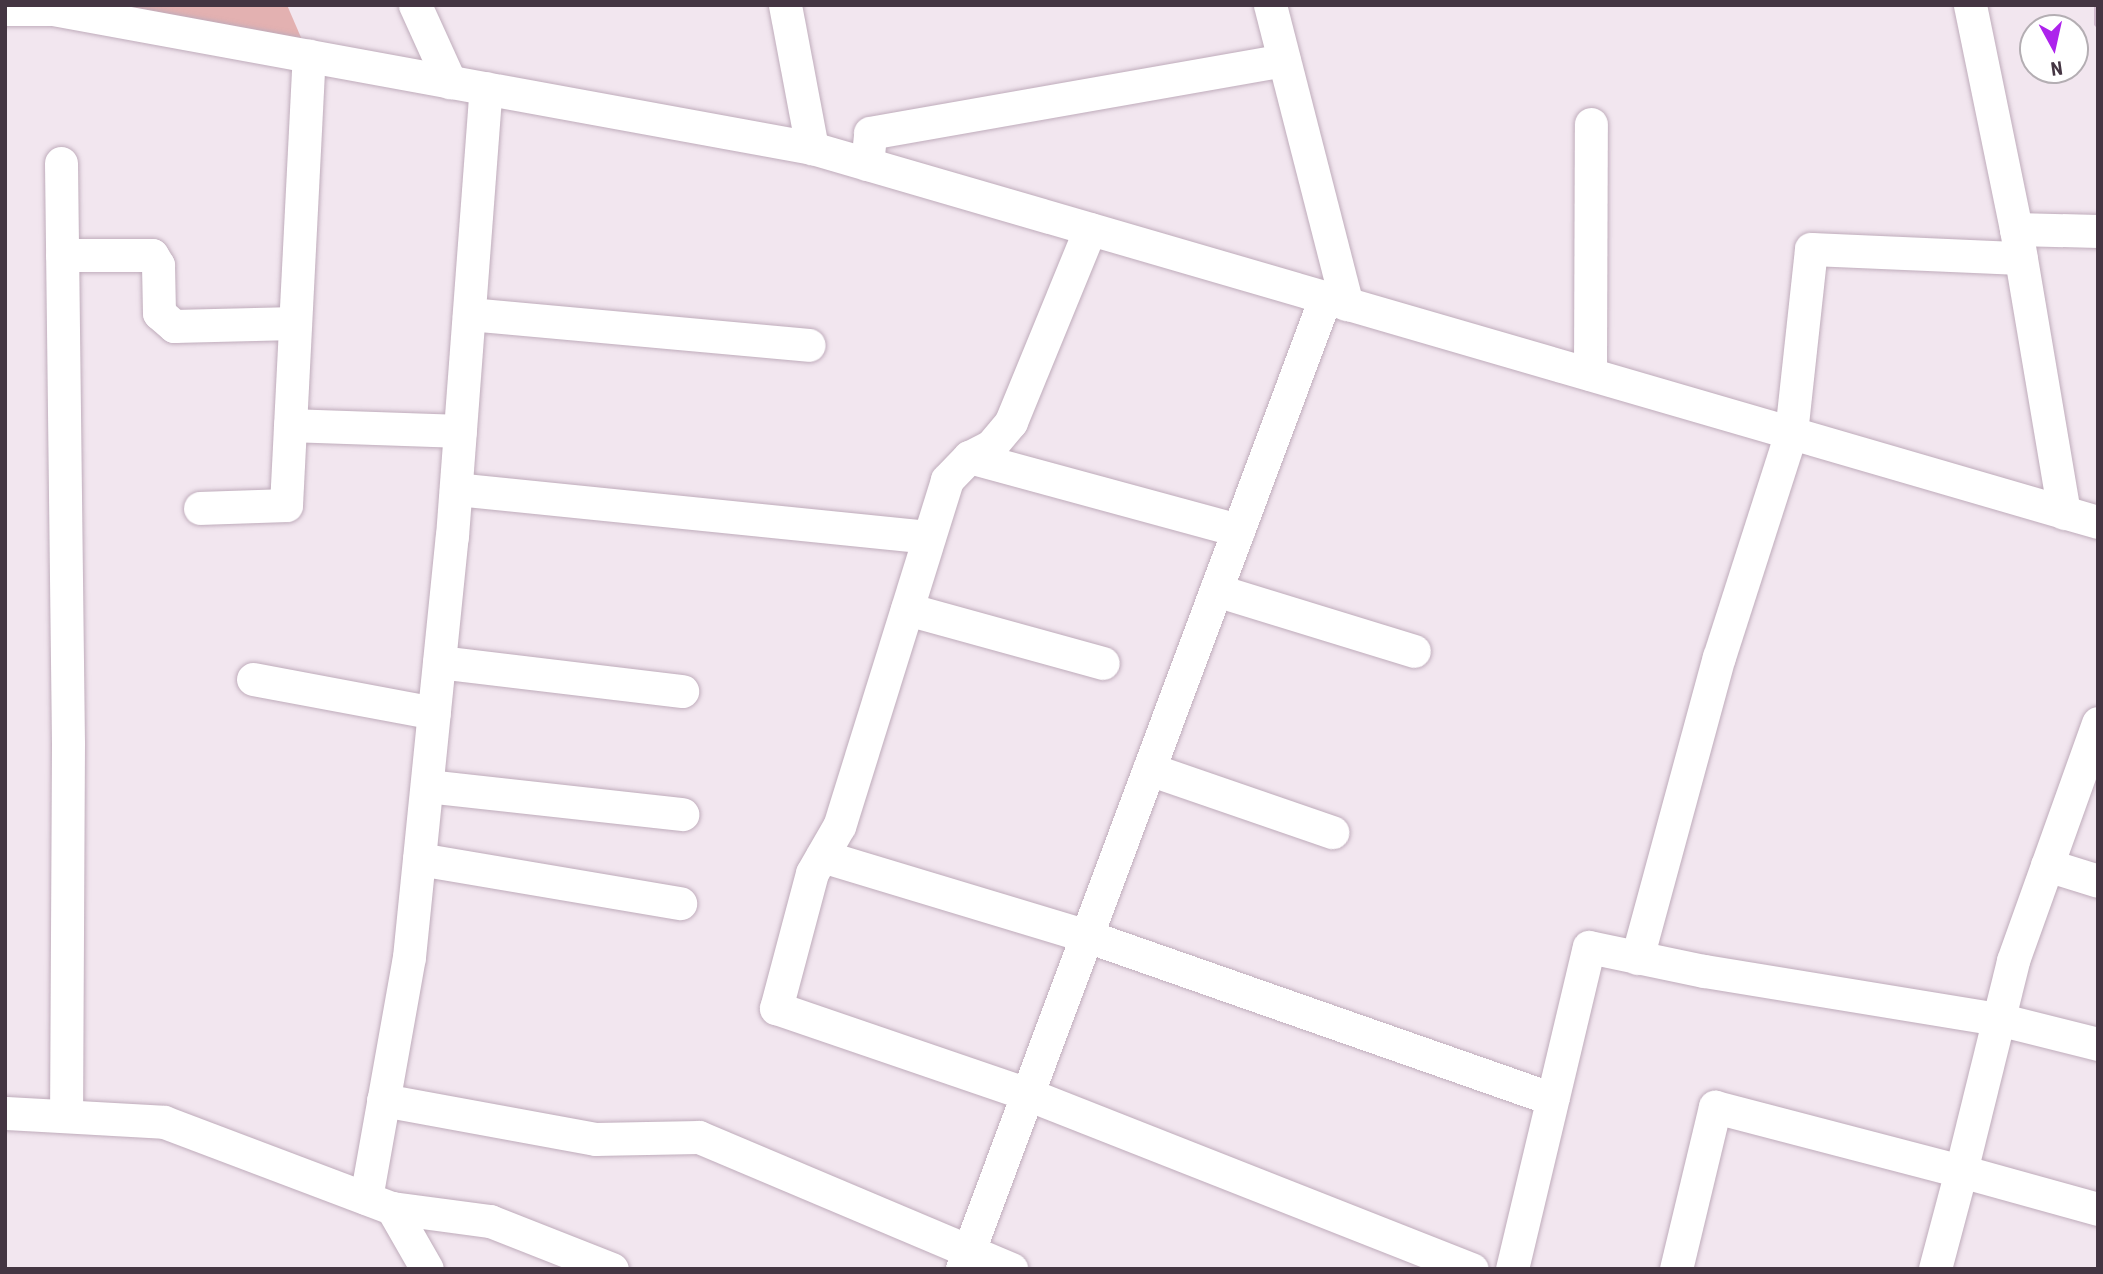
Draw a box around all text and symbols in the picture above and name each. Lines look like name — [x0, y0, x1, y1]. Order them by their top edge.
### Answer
north arrow — [2019, 14, 2089, 84]
text: N — [2049, 56, 2064, 81]

